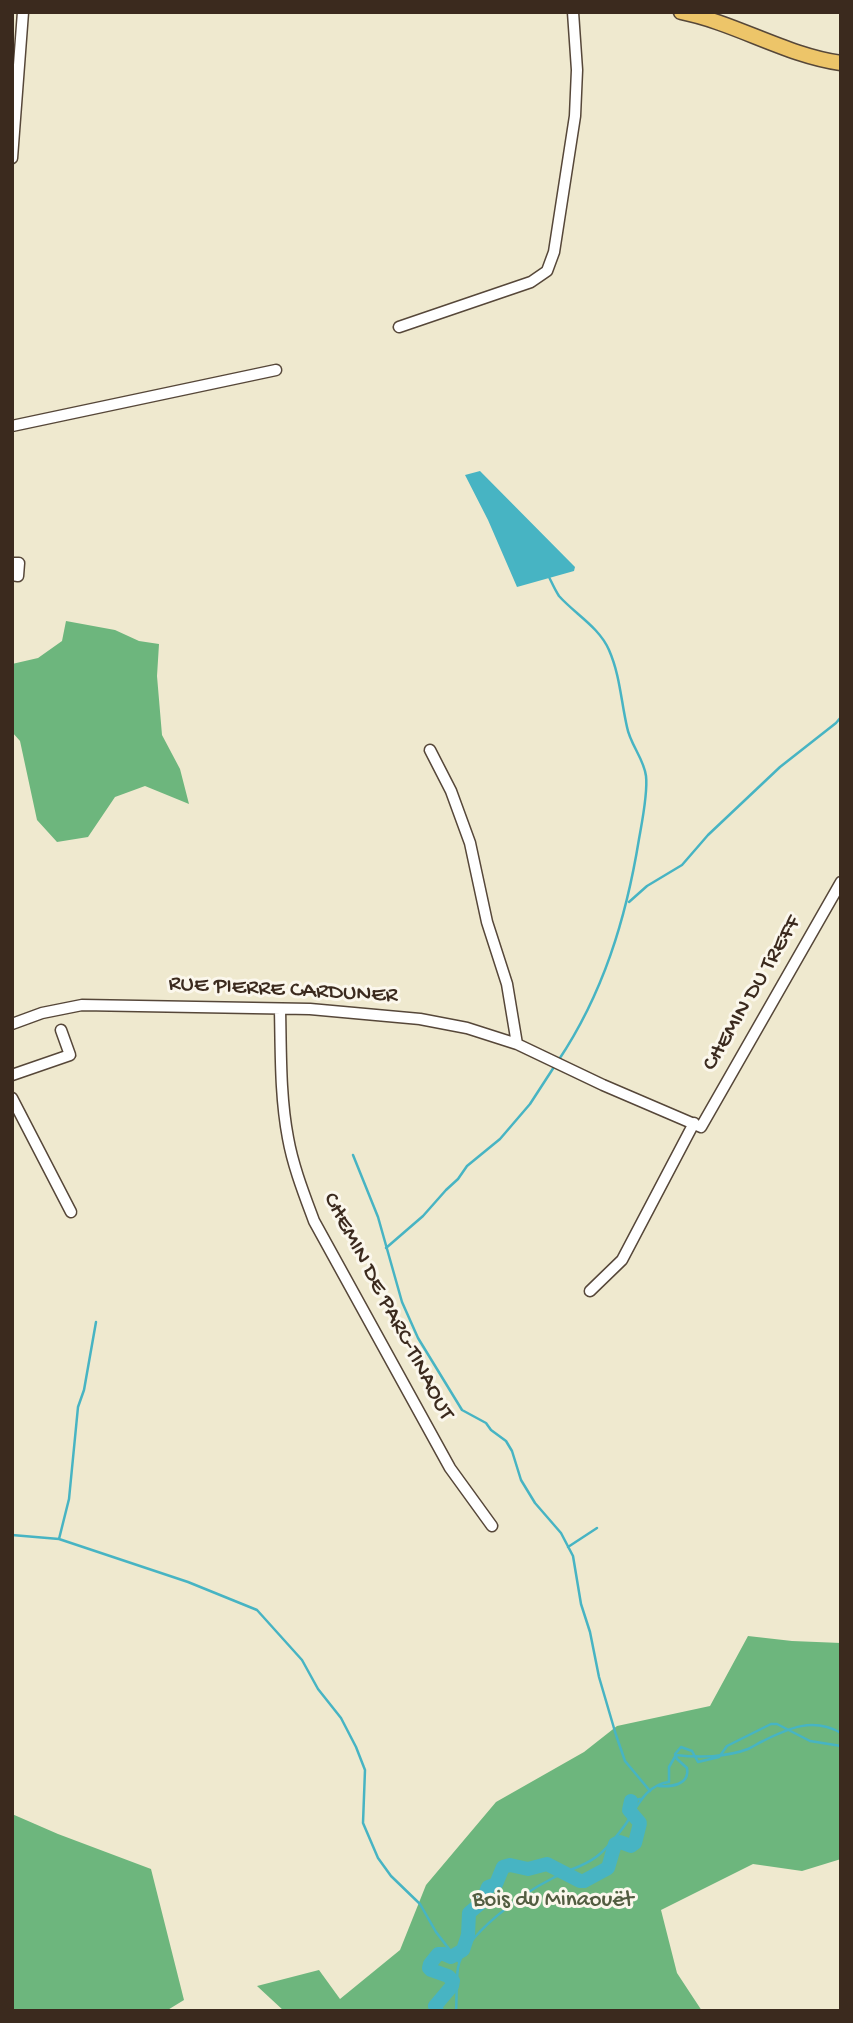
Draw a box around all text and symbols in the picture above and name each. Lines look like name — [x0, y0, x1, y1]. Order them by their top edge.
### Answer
street label: CHEMIN DU TREFF — [697, 912, 809, 1076]
street label: RUE PIERRE CARDUNER — [168, 971, 398, 1011]
street label: CHEMIN DE PARC-TINAOUT — [315, 1189, 459, 1425]
park label: Bois du Minaouët — [473, 1887, 633, 1915]

